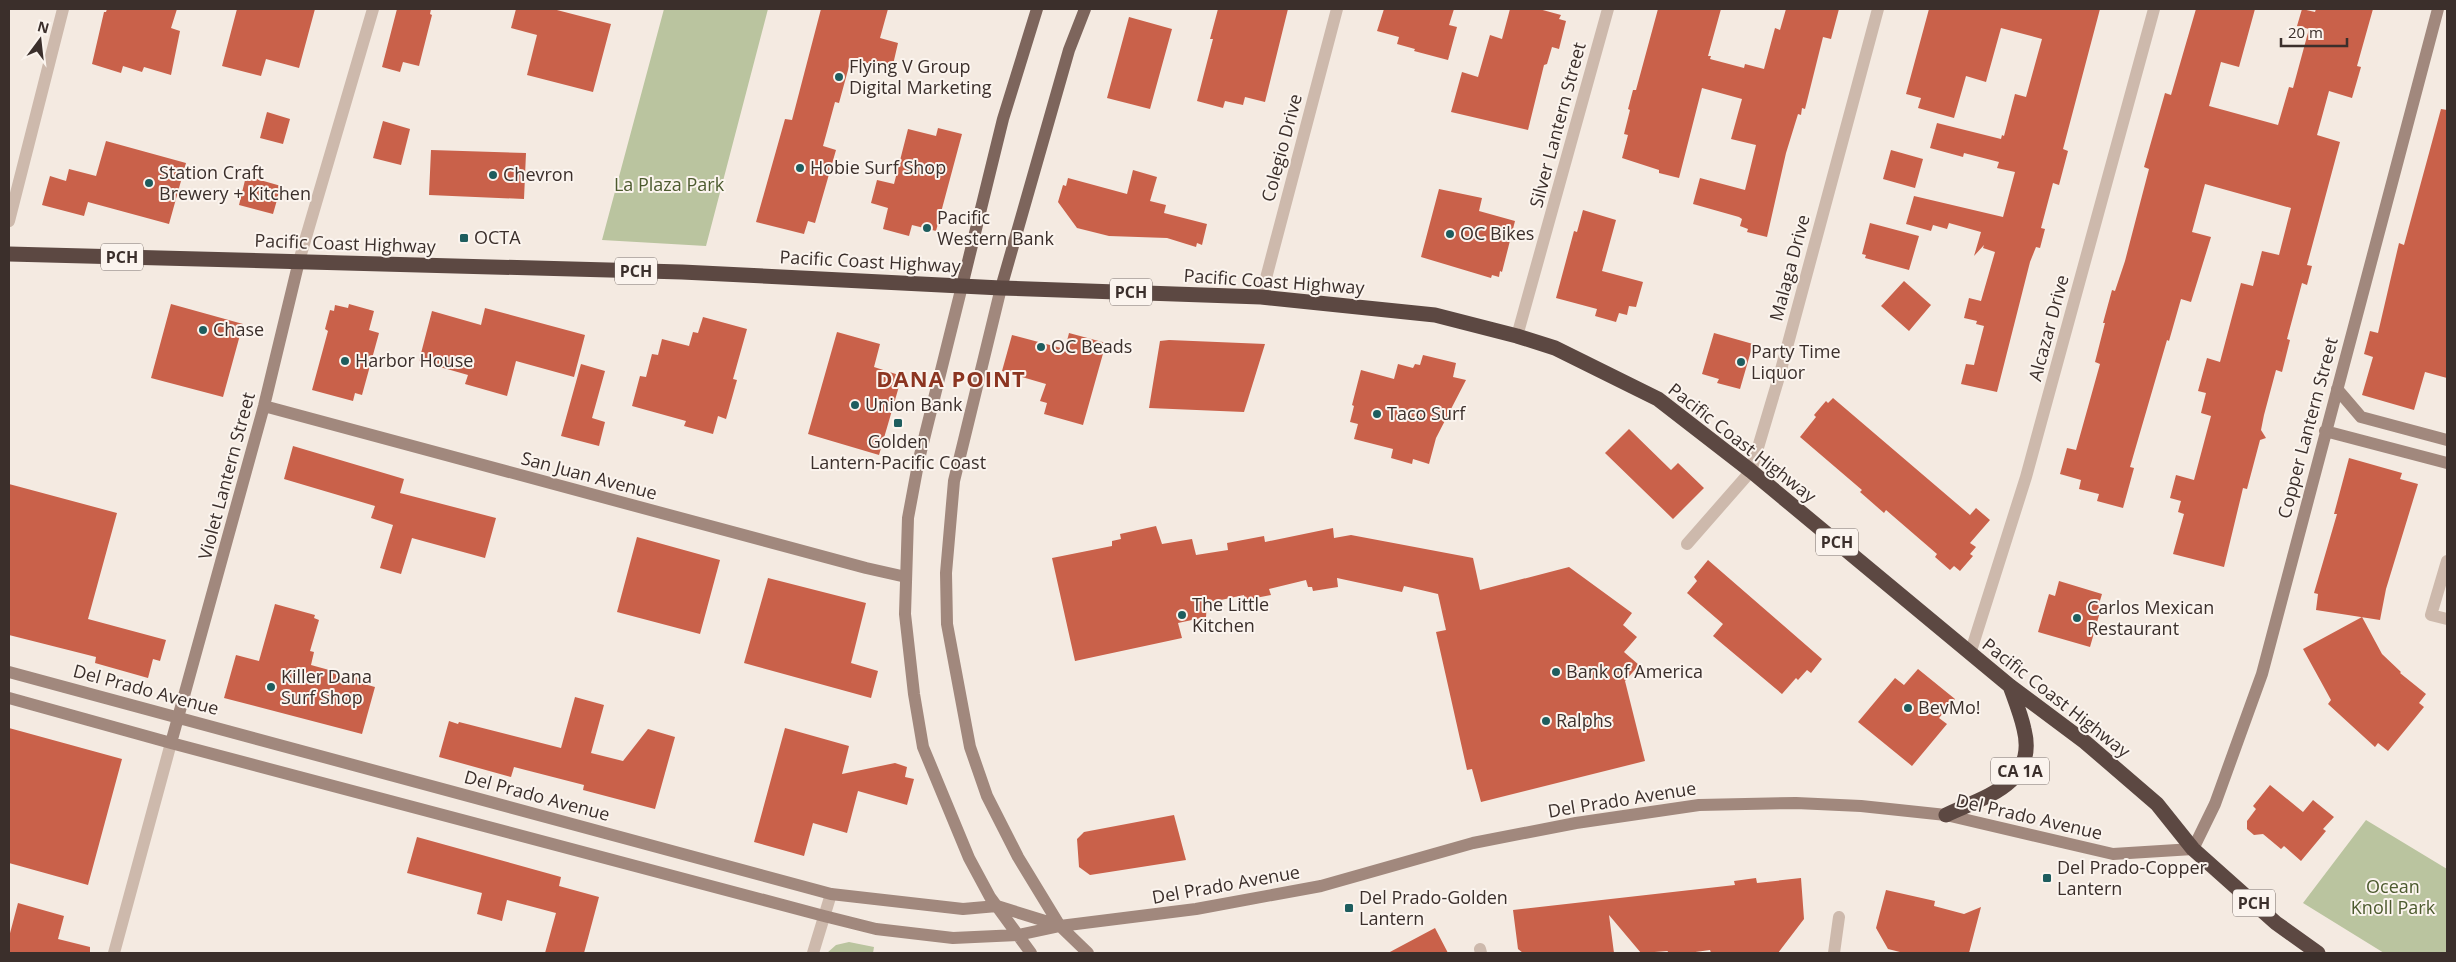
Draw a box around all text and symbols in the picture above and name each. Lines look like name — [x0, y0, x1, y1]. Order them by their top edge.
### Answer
north arrow — [15, 15, 65, 65]
scale bar — [2281, 15, 2347, 47]
text: N — [36, 16, 51, 38]
text: 20 m — [2288, 22, 2323, 42]
street label: Silver Lantern Street — [1523, 39, 1591, 210]
place label: Flying V Group Digital Marketing — [849, 54, 992, 99]
marker: Flying V Group Digital Marketing — [833, 71, 845, 83]
street label: Colegio Drive — [1255, 91, 1307, 204]
place label: Hobie Surf Shop — [810, 155, 946, 179]
place label: Station Craft Brewery + Kitchen — [159, 160, 311, 205]
place label: Chevron — [503, 162, 574, 186]
marker: Hobie Surf Shop — [794, 162, 806, 174]
marker: Chevron — [487, 169, 499, 181]
park label: La Plaza Park — [614, 172, 725, 196]
marker: Station Craft Brewery + Kitchen — [143, 177, 155, 189]
place label: Pacific Western Bank — [937, 205, 1055, 250]
street label: Malaga Drive — [1763, 212, 1815, 324]
place label: OC Bikes — [1460, 221, 1534, 245]
marker: Pacific Western Bank — [921, 222, 933, 234]
place label: OCTA — [474, 225, 521, 249]
street label: Pacific Coast Highway — [254, 228, 437, 258]
marker: OC Bikes — [1444, 228, 1456, 240]
marker: OCTA — [458, 232, 470, 244]
road number: PCH — [101, 243, 143, 270]
street label: Pacific Coast Highway — [779, 244, 962, 278]
road number: PCH — [615, 258, 657, 284]
street label: Pacific Coast Highway — [1183, 263, 1366, 299]
street label: Alcazar Drive — [2022, 272, 2074, 384]
road number: PCH — [1110, 278, 1152, 306]
place label: Chase — [213, 317, 264, 341]
marker: Chase — [197, 324, 209, 336]
place label: OC Beads — [1051, 334, 1132, 358]
street label: Copper Lantern Street — [2271, 334, 2343, 521]
place label: Party Time Liquor — [1751, 339, 1841, 384]
marker: OC Beads — [1035, 341, 1047, 353]
place label: Harbor House — [355, 348, 473, 372]
marker: Harbor House — [339, 355, 351, 367]
marker: Party Time Liquor — [1735, 356, 1747, 368]
district label: DANA POINT — [876, 363, 1026, 393]
street label: Pacific Coast Highway — [1664, 377, 1822, 508]
street label: Violet Lantern Street — [192, 389, 260, 562]
place label: Union Bank — [865, 392, 963, 416]
marker: Union Bank — [849, 399, 861, 411]
place label: Taco Surf — [1387, 401, 1466, 425]
marker: Taco Surf — [1371, 408, 1383, 420]
marker: Golden Lantern-Pacific Coast — [892, 417, 904, 429]
place label: Golden Lantern-Pacific Coast — [810, 429, 986, 474]
street label: San Juan Avenue — [519, 445, 660, 505]
road number: PCH — [1816, 528, 1858, 556]
place label: The Little Kitchen — [1192, 592, 1269, 637]
place label: Carlos Mexican Restaurant — [2087, 595, 2214, 640]
marker: The Little Kitchen — [1176, 609, 1188, 621]
marker: Carlos Mexican Restaurant — [2071, 612, 2083, 624]
street label: Pacific Coast Highway — [1978, 632, 2136, 763]
street label: Del Prado Avenue — [71, 658, 222, 720]
place label: Bank of America — [1566, 659, 1703, 683]
place label: Killer Dana Surf Shop — [281, 664, 372, 709]
marker: Bank of America — [1550, 666, 1562, 678]
marker: Killer Dana Surf Shop — [265, 681, 277, 693]
place label: BevMo! — [1918, 695, 1981, 719]
marker: BevMo! — [1902, 702, 1914, 714]
place label: Ralphs — [1556, 708, 1612, 732]
marker: Ralphs — [1540, 715, 1552, 727]
road number: CA 1A — [1991, 758, 2049, 784]
street label: Del Prado Avenue — [462, 764, 613, 826]
street label: Del Prado Avenue — [1546, 775, 1698, 823]
street label: Del Prado Avenue — [1954, 787, 2105, 845]
place label: Del Prado-Copper Lantern — [2057, 855, 2208, 900]
street label: Del Prado Avenue — [1150, 859, 1302, 909]
marker: Del Prado-Copper Lantern — [2041, 872, 2053, 884]
park label: Ocean Knoll Park — [2351, 874, 2436, 919]
place label: Del Prado-Golden Lantern — [1359, 885, 1508, 930]
road number: PCH — [2233, 890, 2275, 916]
marker: Del Prado-Golden Lantern — [1343, 902, 1355, 914]

